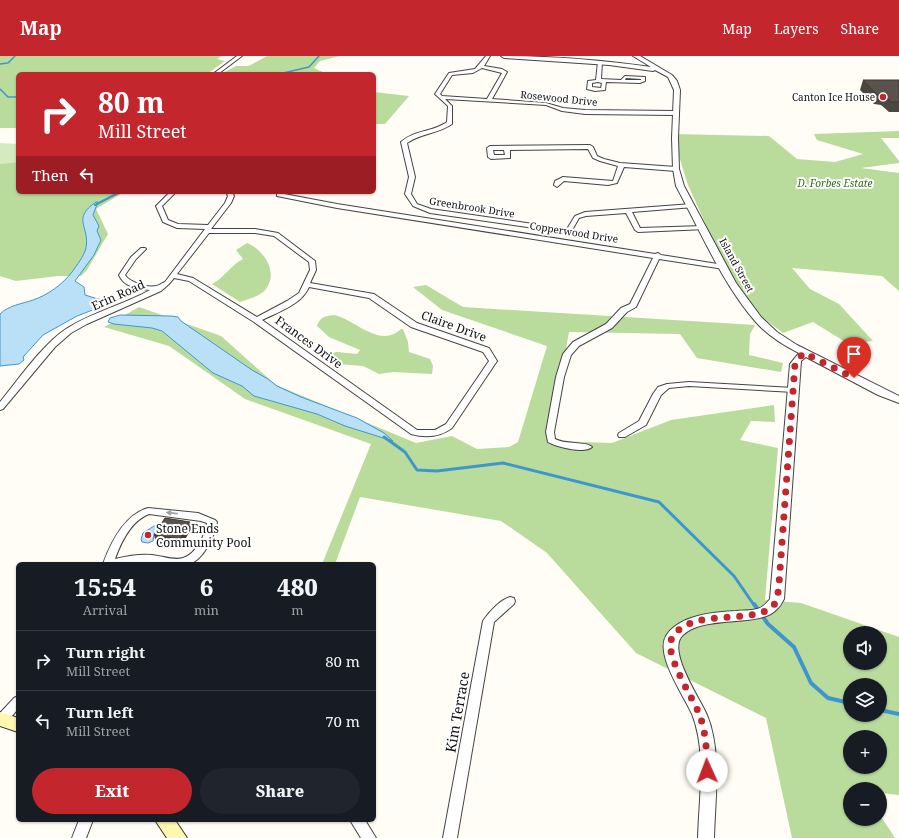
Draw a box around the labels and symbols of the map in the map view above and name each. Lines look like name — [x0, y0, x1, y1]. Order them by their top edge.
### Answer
street label: Rosewood Drive — [520, 87, 598, 109]
place label: Canton Ice House — [792, 90, 875, 104]
marker: Canton Ice House — [878, 92, 888, 102]
park label: D. Forbes Estate — [797, 176, 872, 190]
street label: Greenbrook Drive — [428, 193, 516, 221]
street label: Copperwood Drive — [529, 218, 619, 246]
street label: Island Street — [716, 235, 758, 295]
street label: Erin Road — [89, 275, 148, 314]
street label: Claire Drive — [419, 306, 489, 346]
street label: Frances Drive — [272, 312, 346, 372]
pin — [837, 337, 871, 378]
one-way arrow — [166, 510, 178, 517]
place label: Stone Ends Community Pool — [156, 520, 251, 551]
marker: Stone Ends Community Pool — [143, 530, 153, 540]
street label: Kim Terrace — [441, 670, 473, 754]
position arrow — [686, 750, 728, 792]

